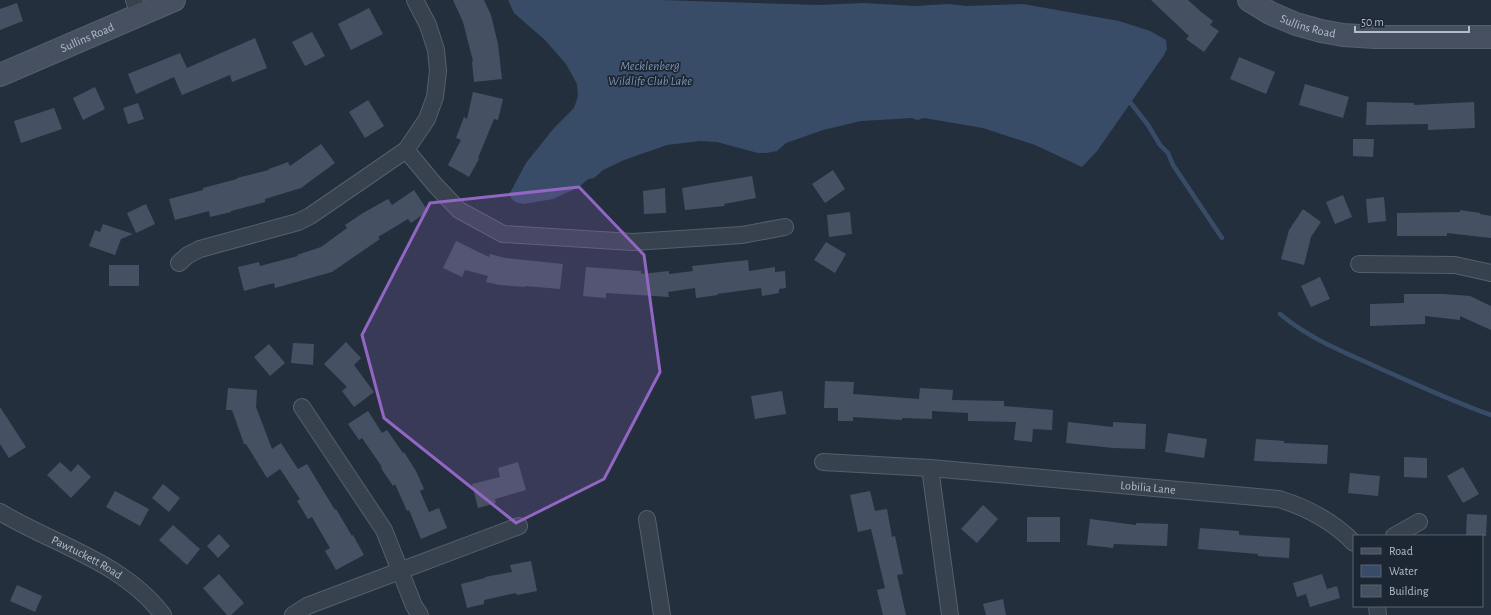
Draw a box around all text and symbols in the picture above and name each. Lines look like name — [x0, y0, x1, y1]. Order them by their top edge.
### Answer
scale bar — [1355, 8, 1469, 34]
street label: Sullins Road — [1278, 12, 1337, 40]
text: 50 m — [1361, 16, 1384, 28]
street label: Sullins Road — [59, 21, 116, 54]
water label: Mecklenberg Wildlife Club Lake — [608, 60, 692, 88]
street label: Lobilia Lane — [1120, 479, 1176, 496]
street label: Pawtuckett Road — [50, 534, 125, 581]
legend — [1353, 535, 1483, 607]
text: Road — [1389, 545, 1413, 557]
text: Water — [1389, 565, 1418, 577]
text: Building — [1389, 585, 1429, 597]

